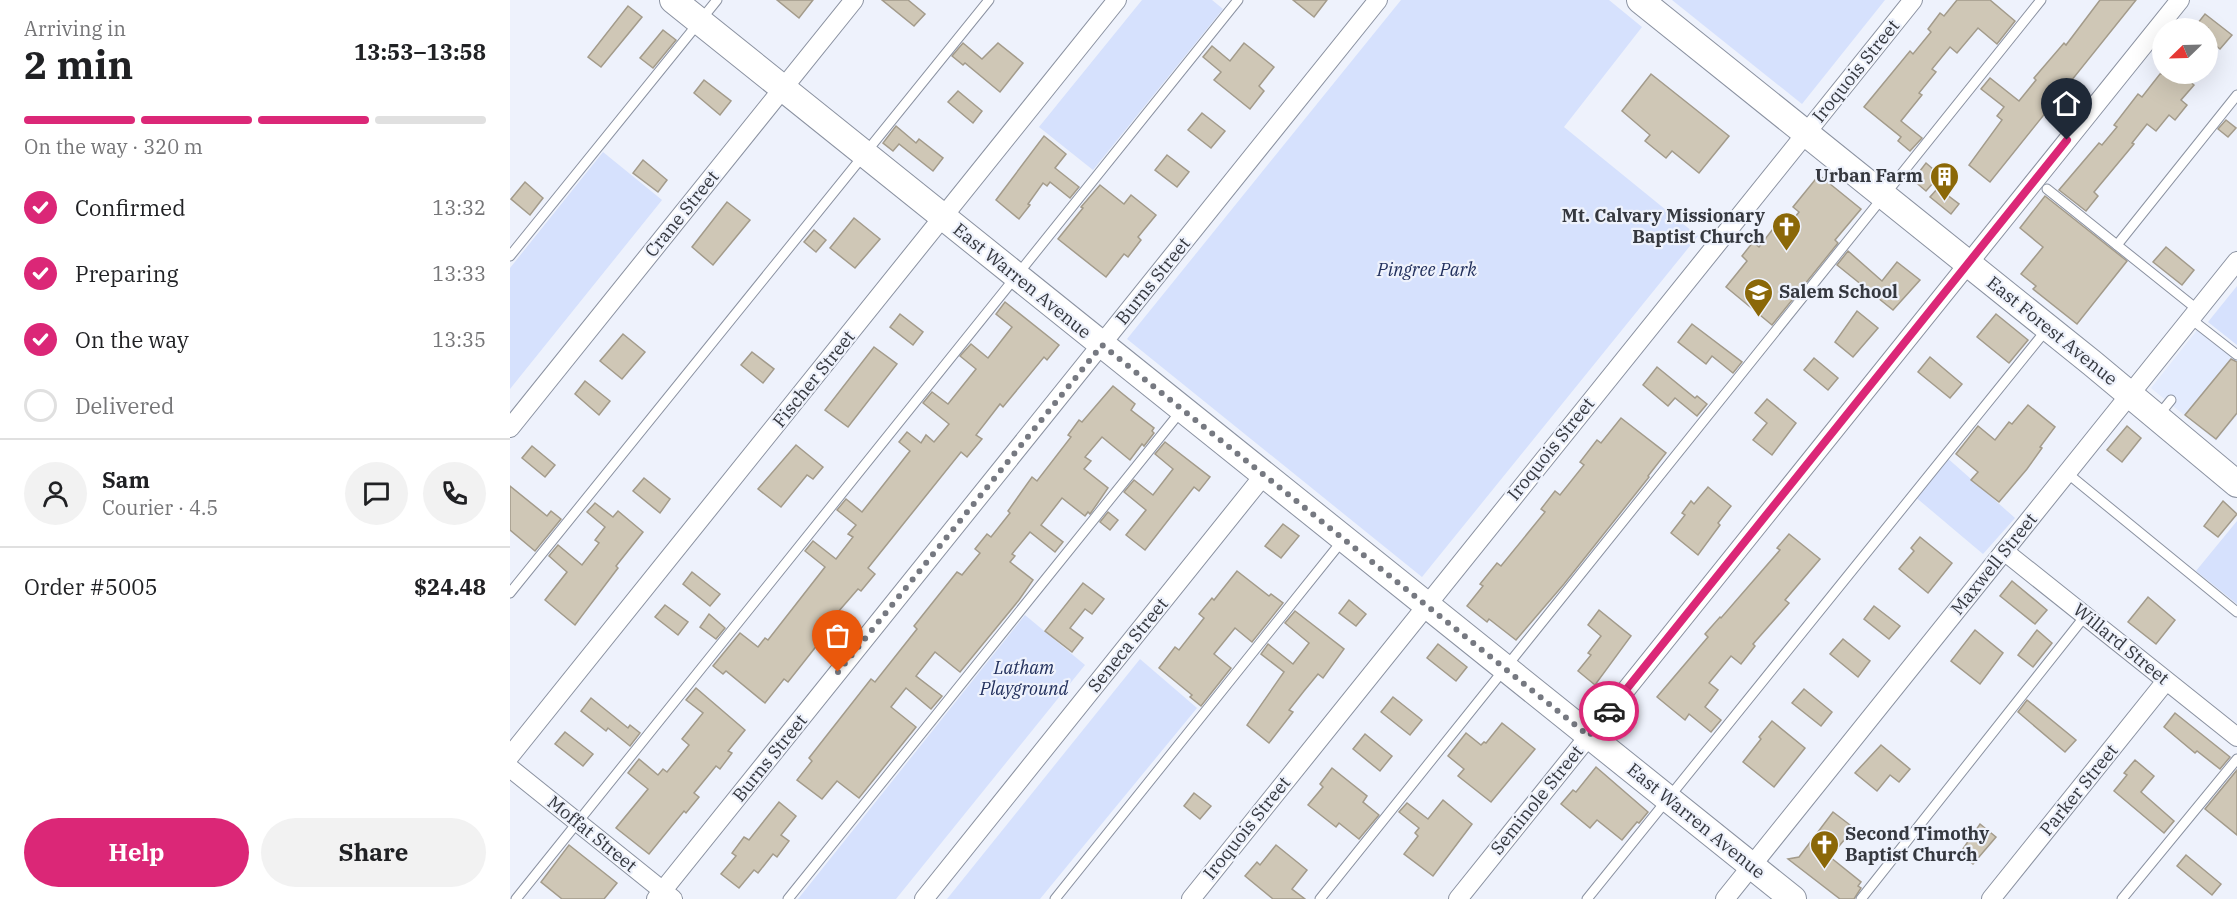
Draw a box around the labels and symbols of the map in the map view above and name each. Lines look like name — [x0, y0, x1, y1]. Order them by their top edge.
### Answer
street label: Iroquois Street — [1807, 15, 1904, 127]
north arrow — [2152, 18, 2218, 84]
pin — [2041, 78, 2092, 140]
building icon: Urban Farm — [1928, 160, 1960, 202]
place label: Urban Farm — [1815, 164, 1924, 187]
street label: Crane Street — [640, 166, 724, 262]
place label: Mt. Calvary Missionary Baptist Church — [1562, 204, 1766, 248]
church icon: Mt. Calvary Missionary Baptist Church — [1770, 210, 1802, 252]
street label: East Warren Avenue — [949, 218, 1096, 343]
street label: Burns Street — [1110, 232, 1195, 329]
park label: Pingree Park — [1376, 258, 1477, 281]
street label: East Forest Avenue — [1982, 271, 2122, 390]
school or university icon: Salem School — [1742, 276, 1774, 318]
place label: Salem School — [1779, 280, 1898, 303]
street label: Fischer Street — [767, 326, 860, 432]
street label: Iroquois Street — [1502, 393, 1599, 505]
street label: Maxwell Street — [1945, 508, 2042, 619]
street label: Seneca Street — [1082, 593, 1173, 697]
street label: Willard Street — [2069, 598, 2174, 689]
pin — [812, 610, 863, 672]
park label: Latham Playground — [979, 656, 1068, 700]
courier — [1579, 681, 1639, 741]
street label: Burns Street — [727, 709, 812, 806]
street label: Parker Street — [2035, 739, 2123, 840]
street label: Seminole Street — [1485, 740, 1588, 859]
street label: East Warren Avenue — [1623, 758, 1770, 883]
street label: Iroquois Street — [1198, 772, 1295, 884]
street label: Moffat Street — [543, 790, 642, 877]
place label: Second Timothy Baptist Church — [1845, 822, 1990, 866]
church icon: Second Timothy Baptist Church — [1808, 828, 1840, 870]

